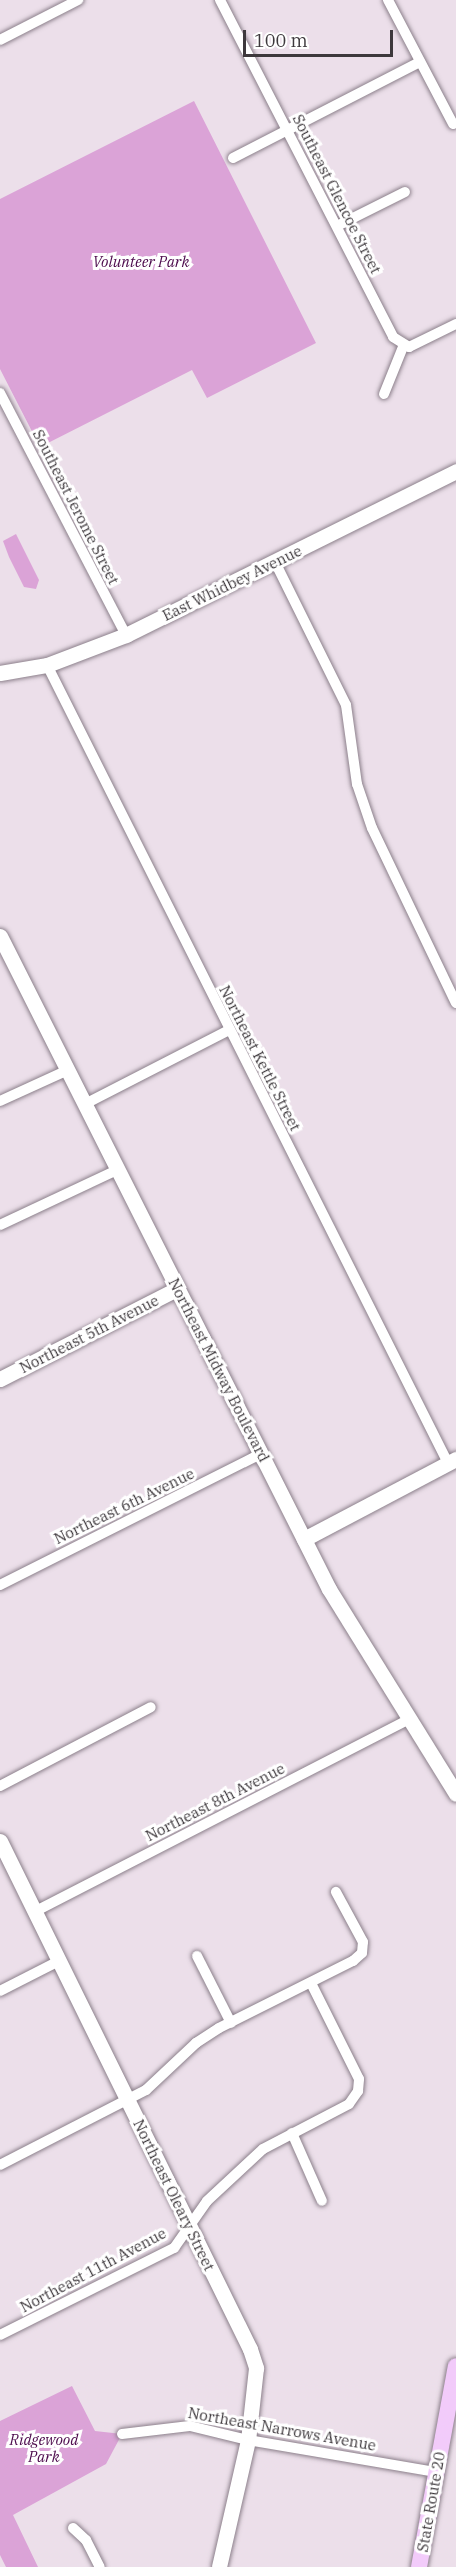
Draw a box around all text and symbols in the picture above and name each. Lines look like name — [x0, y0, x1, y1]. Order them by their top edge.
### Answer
scale bar — [246, 18, 396, 56]
text: 100 m — [254, 29, 308, 52]
street label: Southeast Glencoe Street — [289, 111, 385, 277]
park label: Volunteer Park — [93, 253, 189, 271]
street label: Southeast Jerome Street — [29, 427, 123, 587]
street label: East Whidbey Avenue — [159, 541, 305, 625]
street label: Northeast Kettle Street — [215, 982, 305, 1134]
street label: Northeast Midway Boulevard — [165, 1275, 273, 1465]
street label: Northeast 5th Avenue — [16, 1291, 162, 1377]
street label: Northeast 6th Avenue — [51, 1464, 197, 1548]
street label: Northeast 8th Avenue — [142, 1759, 288, 1845]
street label: Northeast Oleary Street — [129, 2116, 219, 2274]
street label: Northeast 11th Avenue — [17, 2224, 169, 2316]
street label: Northeast Narrows Avenue — [187, 2404, 377, 2454]
park label: Ridgewood Park — [10, 2430, 78, 2465]
street label: State Route 20 — [413, 2451, 449, 2553]

